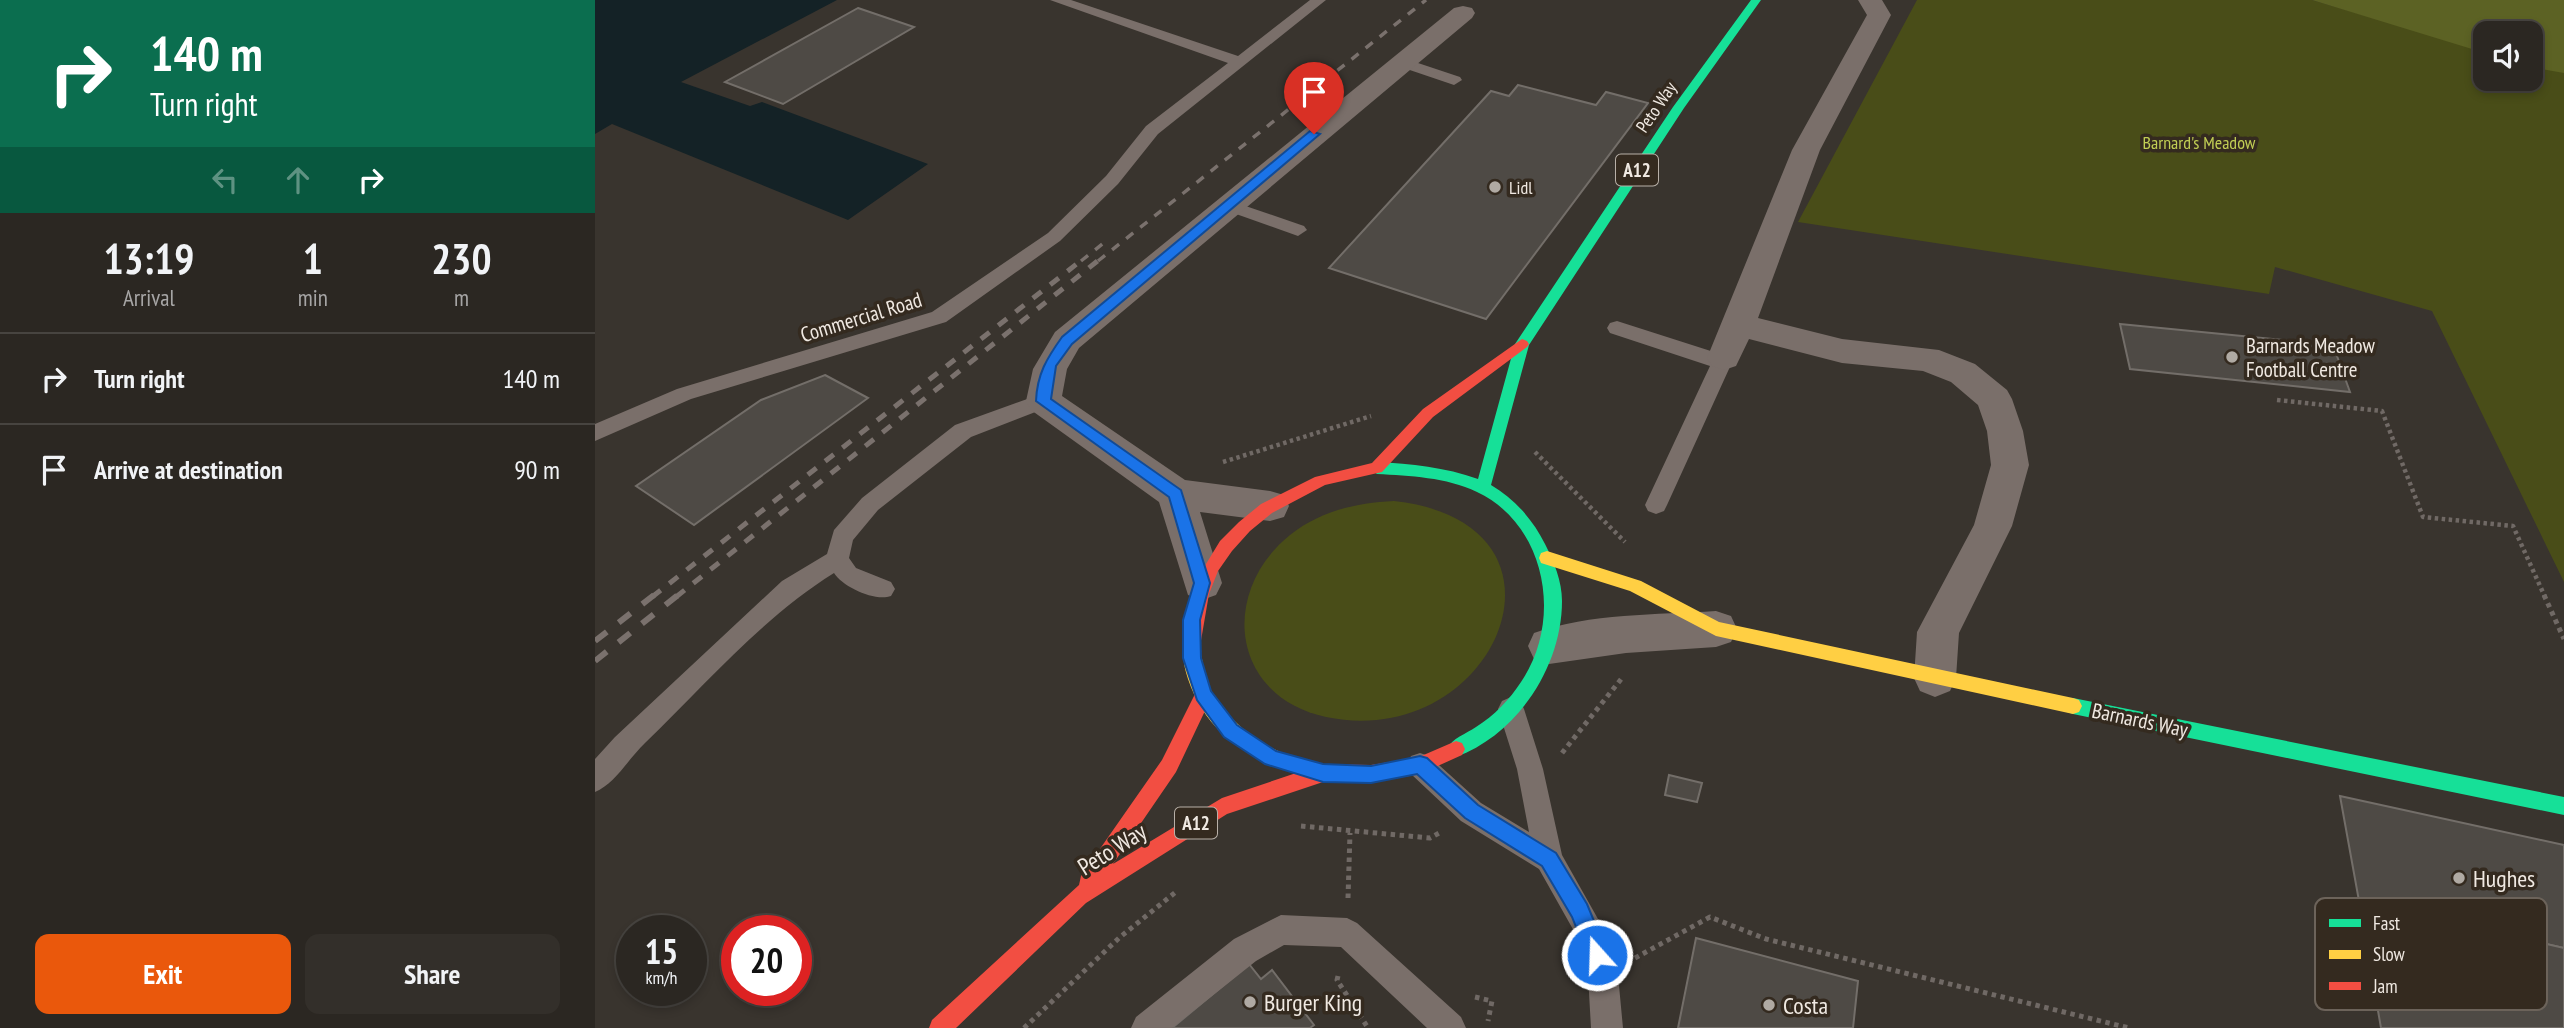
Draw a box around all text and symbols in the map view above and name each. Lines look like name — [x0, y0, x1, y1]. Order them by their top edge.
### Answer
text: 140 m — [150, 21, 263, 85]
map controls — [2473, 21, 2543, 91]
button: sound — [2473, 21, 2543, 91]
icon: right — [35, 28, 126, 119]
pin — [1284, 62, 1344, 134]
icon: arrive — [1295, 73, 1333, 111]
street label: Peto Way — [1631, 77, 1681, 137]
text: Turn right — [150, 83, 258, 125]
park label: Barnard's Meadow — [2143, 131, 2256, 154]
road number: A12 — [1616, 154, 1658, 186]
icon: left — [206, 161, 244, 199]
icon: ahead — [279, 161, 317, 199]
icon: right — [352, 161, 390, 199]
place label: Lidl — [1509, 176, 1533, 199]
marker: Lidl — [1487, 179, 1503, 195]
text: 13:19 — [103, 231, 194, 286]
text: 1 — [303, 231, 323, 286]
text: 230 — [431, 231, 492, 286]
text: Arrival — [123, 283, 175, 312]
text: min — [298, 283, 328, 312]
text: m — [454, 283, 469, 312]
street label: Commercial Road — [797, 286, 925, 348]
place label: Barnards Meadow Football Centre — [2246, 332, 2375, 383]
marker: Barnards Meadow Football Centre — [2224, 349, 2240, 365]
icon: right — [35, 360, 73, 398]
text: Turn right — [94, 362, 185, 395]
text: 140 m — [502, 362, 560, 395]
icon: arrive — [35, 451, 73, 489]
text: Arrive at destination — [94, 453, 283, 486]
text: 90 m — [514, 453, 560, 486]
street label: Barnards Way — [2090, 697, 2191, 743]
road number: A12 — [1175, 808, 1217, 838]
street label: Peto Way — [1072, 816, 1152, 882]
place label: Hughes — [2473, 863, 2535, 894]
marker: Hughes — [2451, 870, 2467, 886]
legend — [2315, 898, 2547, 1010]
text: Fast — [2373, 911, 2401, 935]
speed limit sign: 20 — [721, 915, 812, 1006]
position arrow — [1560, 918, 1634, 992]
text: 15 — [645, 928, 678, 974]
button: Exit — [35, 934, 291, 1014]
button: Share — [305, 934, 560, 1014]
text: Slow — [2373, 942, 2406, 966]
text: km/h — [646, 966, 677, 989]
text: Jam — [2372, 974, 2398, 998]
place label: Burger King — [1264, 987, 1362, 1018]
place label: Costa — [1783, 990, 1828, 1021]
marker: Burger King — [1242, 994, 1258, 1010]
marker: Costa — [1761, 997, 1777, 1013]

